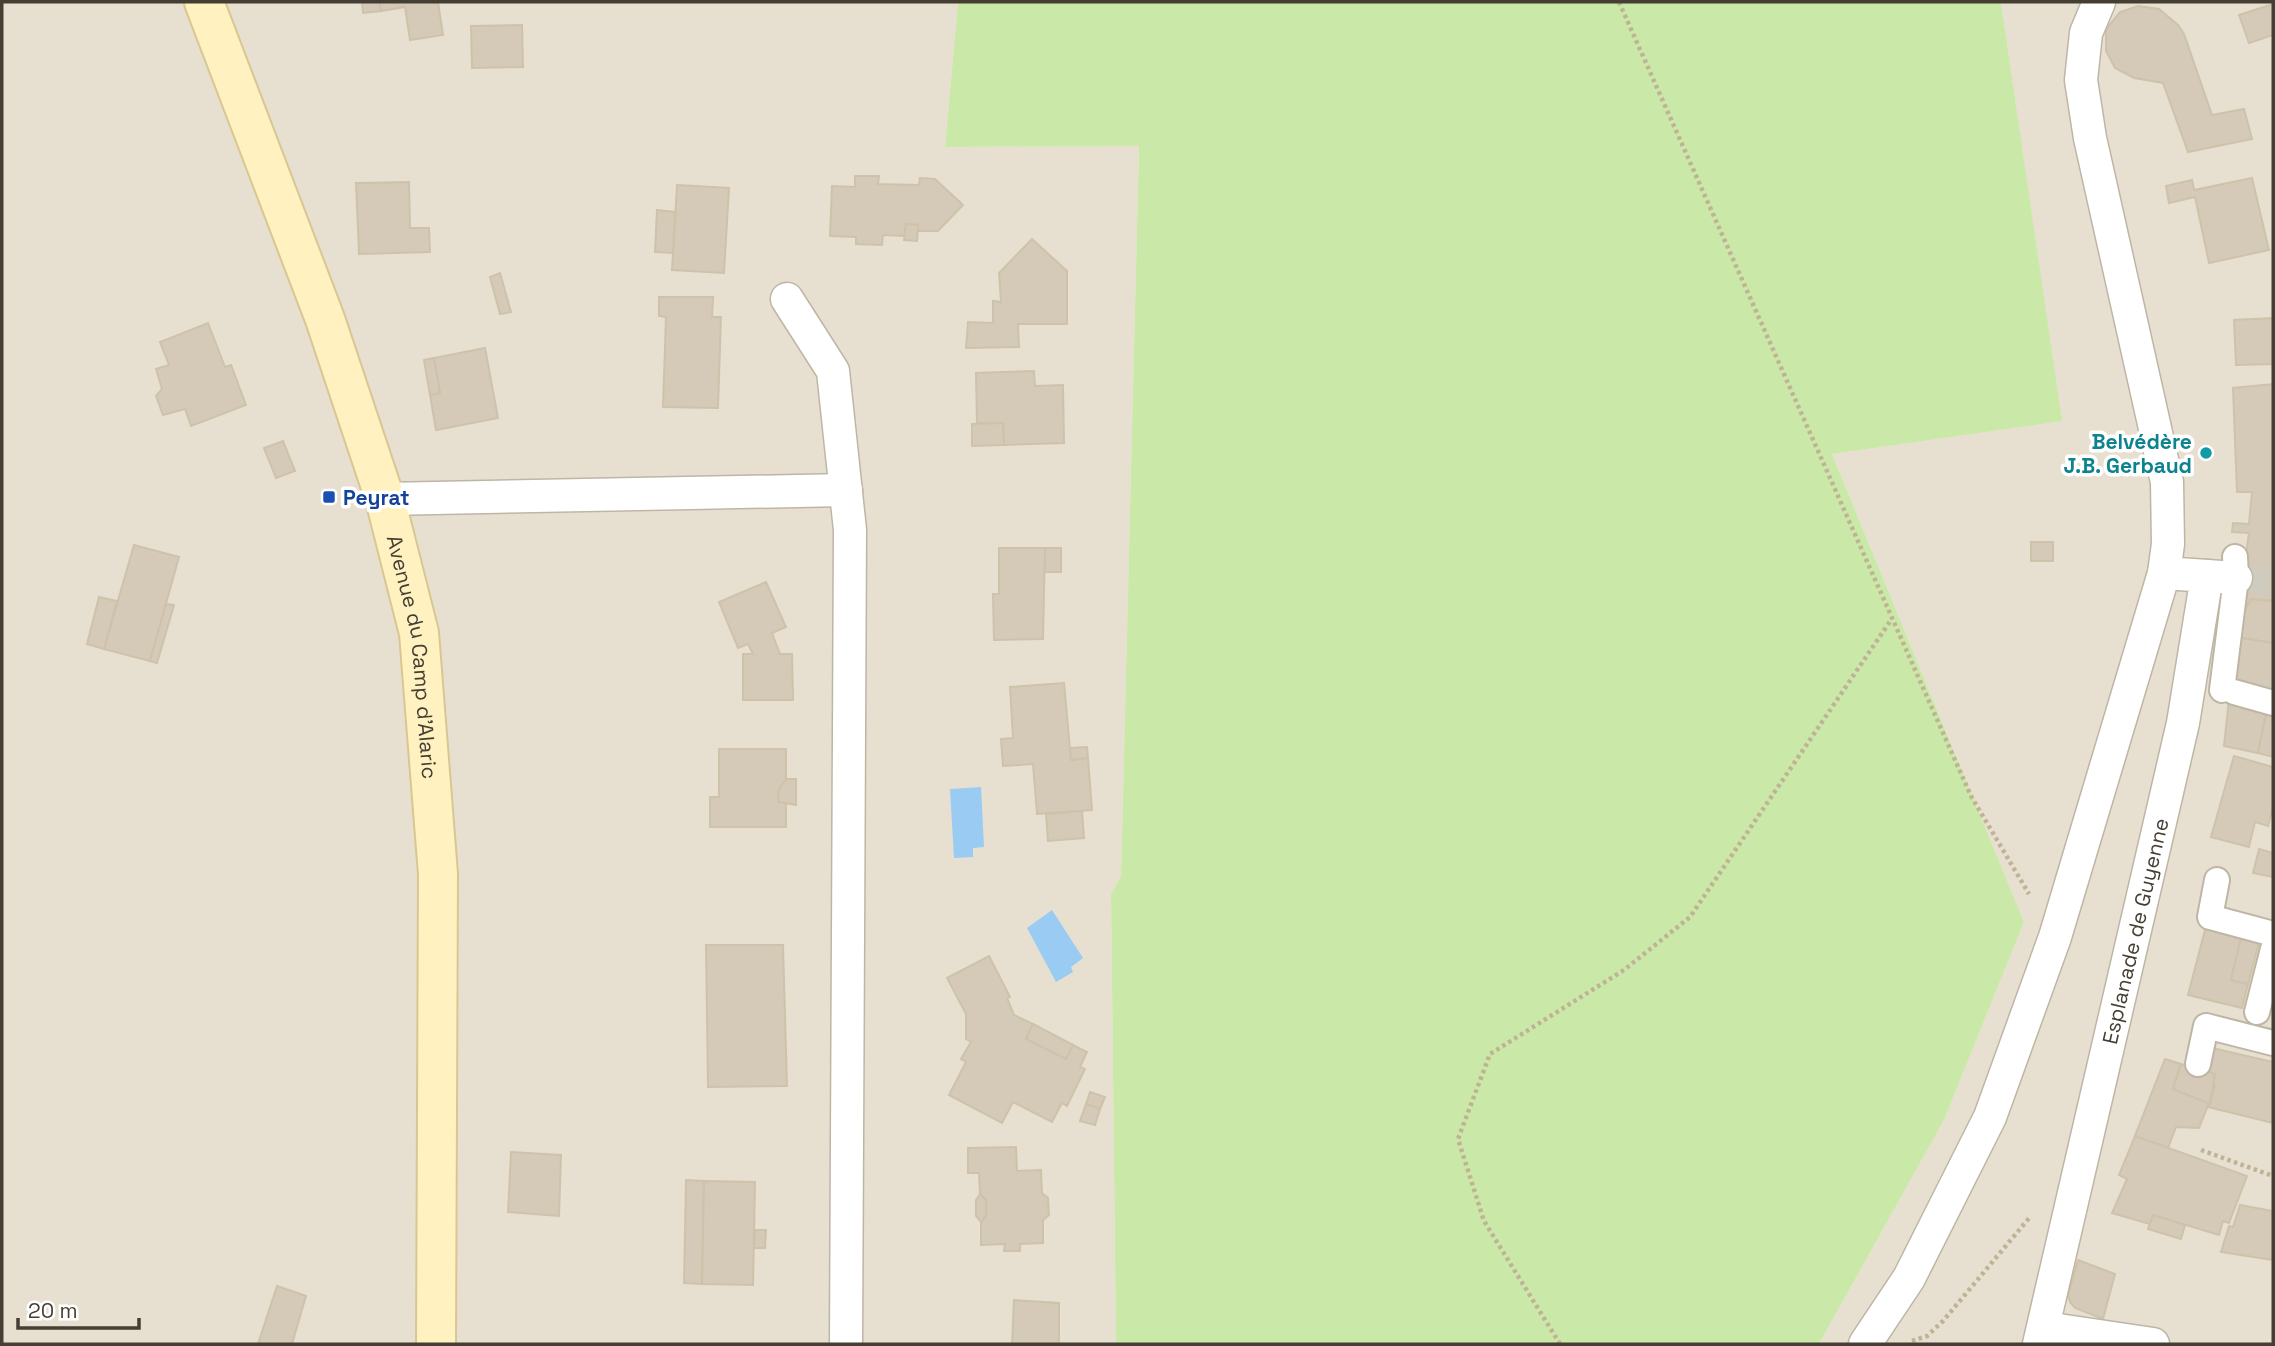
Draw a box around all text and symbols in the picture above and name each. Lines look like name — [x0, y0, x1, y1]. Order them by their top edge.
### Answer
place label: Belvédère J.B. Gerbaud — [2063, 428, 2192, 479]
marker: Belvédère J.B. Gerbaud — [2198, 445, 2214, 461]
place label: Peyrat — [343, 484, 410, 511]
marker: Peyrat — [321, 489, 337, 505]
street label: Avenue du Camp d'Alaric — [381, 532, 444, 780]
street label: Esplanade de Guyenne — [2096, 815, 2174, 1047]
scale bar — [18, 1286, 138, 1330]
text: 20 m — [28, 1297, 78, 1324]

